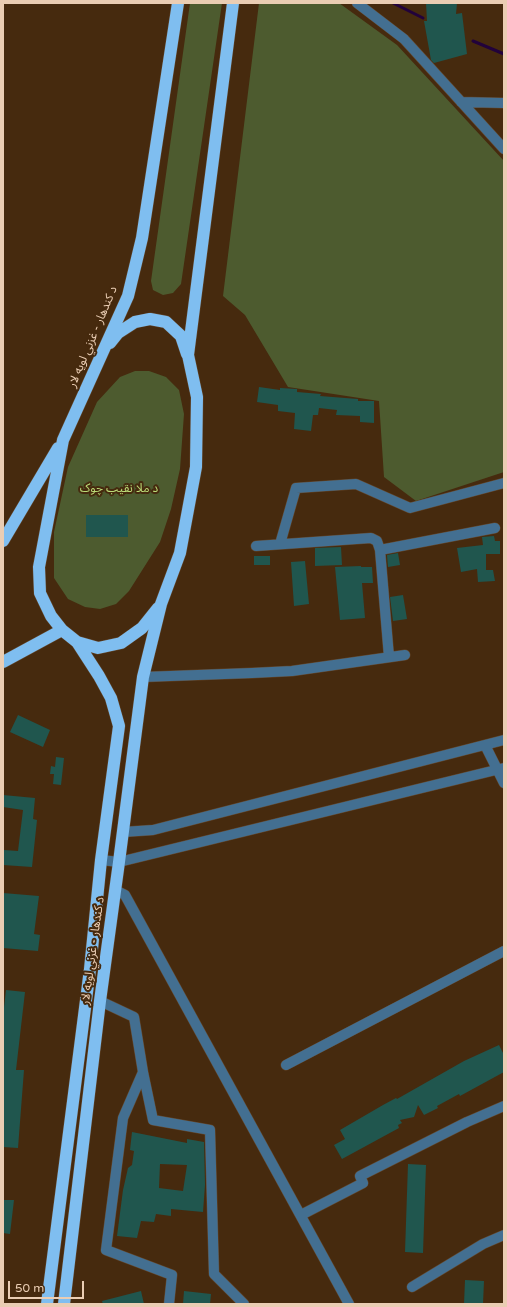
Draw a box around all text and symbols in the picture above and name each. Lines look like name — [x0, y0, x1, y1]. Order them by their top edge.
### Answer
street label: د کندهار - غزني لويه لار — [65, 284, 121, 390]
park label: د ملا نقيب چوک — [80, 482, 158, 496]
street label: د کندهار - غزني لويه لار — [78, 896, 108, 1006]
scale bar — [10, 1273, 86, 1299]
text: 50 m — [15, 1281, 44, 1295]

